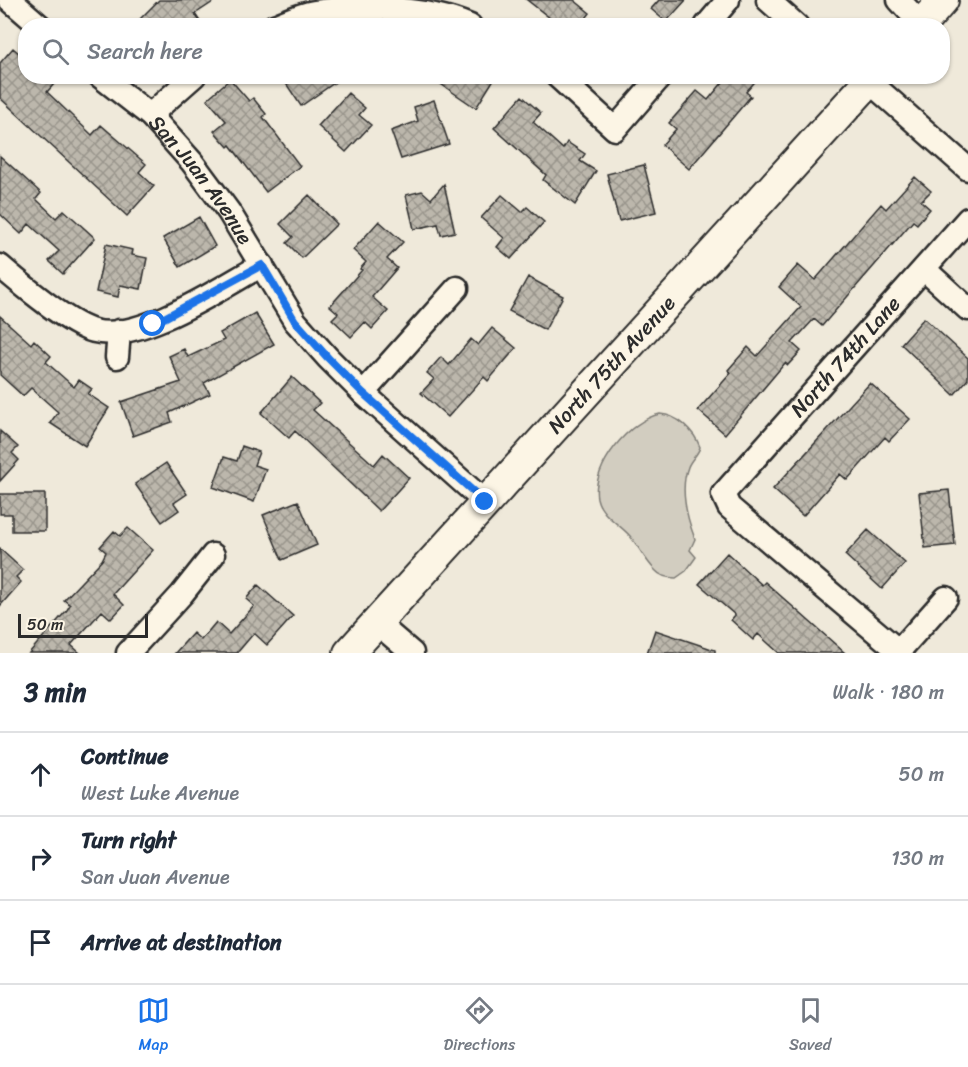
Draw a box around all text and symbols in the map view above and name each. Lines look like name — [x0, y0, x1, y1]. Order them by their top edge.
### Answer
search box — [18, 18, 950, 84]
text: Search here — [87, 32, 203, 71]
icon: search — [39, 35, 72, 68]
street label: San Juan Avenue — [139, 106, 264, 252]
street label: North 75th Avenue — [538, 286, 685, 443]
street label: North 74th Lane — [780, 287, 911, 426]
route start — [139, 310, 165, 336]
route end — [471, 488, 497, 514]
text: 50 m — [27, 610, 63, 639]
scale bar — [18, 611, 148, 638]
text: 3 min — [24, 669, 86, 715]
text: Walk · 180 m — [833, 675, 944, 710]
text: Continue — [81, 737, 169, 776]
text: 50 m — [899, 757, 944, 792]
icon: ahead — [24, 758, 57, 791]
text: West Luke Avenue — [81, 776, 239, 811]
text: Turn right — [81, 821, 176, 860]
text: 130 m — [891, 841, 944, 876]
icon: right — [24, 842, 57, 875]
text: San Juan Avenue — [81, 860, 230, 895]
text: Arrive at destination — [81, 923, 282, 962]
icon: arrive — [24, 926, 57, 959]
tab: Map — [137, 994, 170, 1059]
tab: Directions — [444, 994, 515, 1059]
tab: Saved — [789, 994, 831, 1059]

